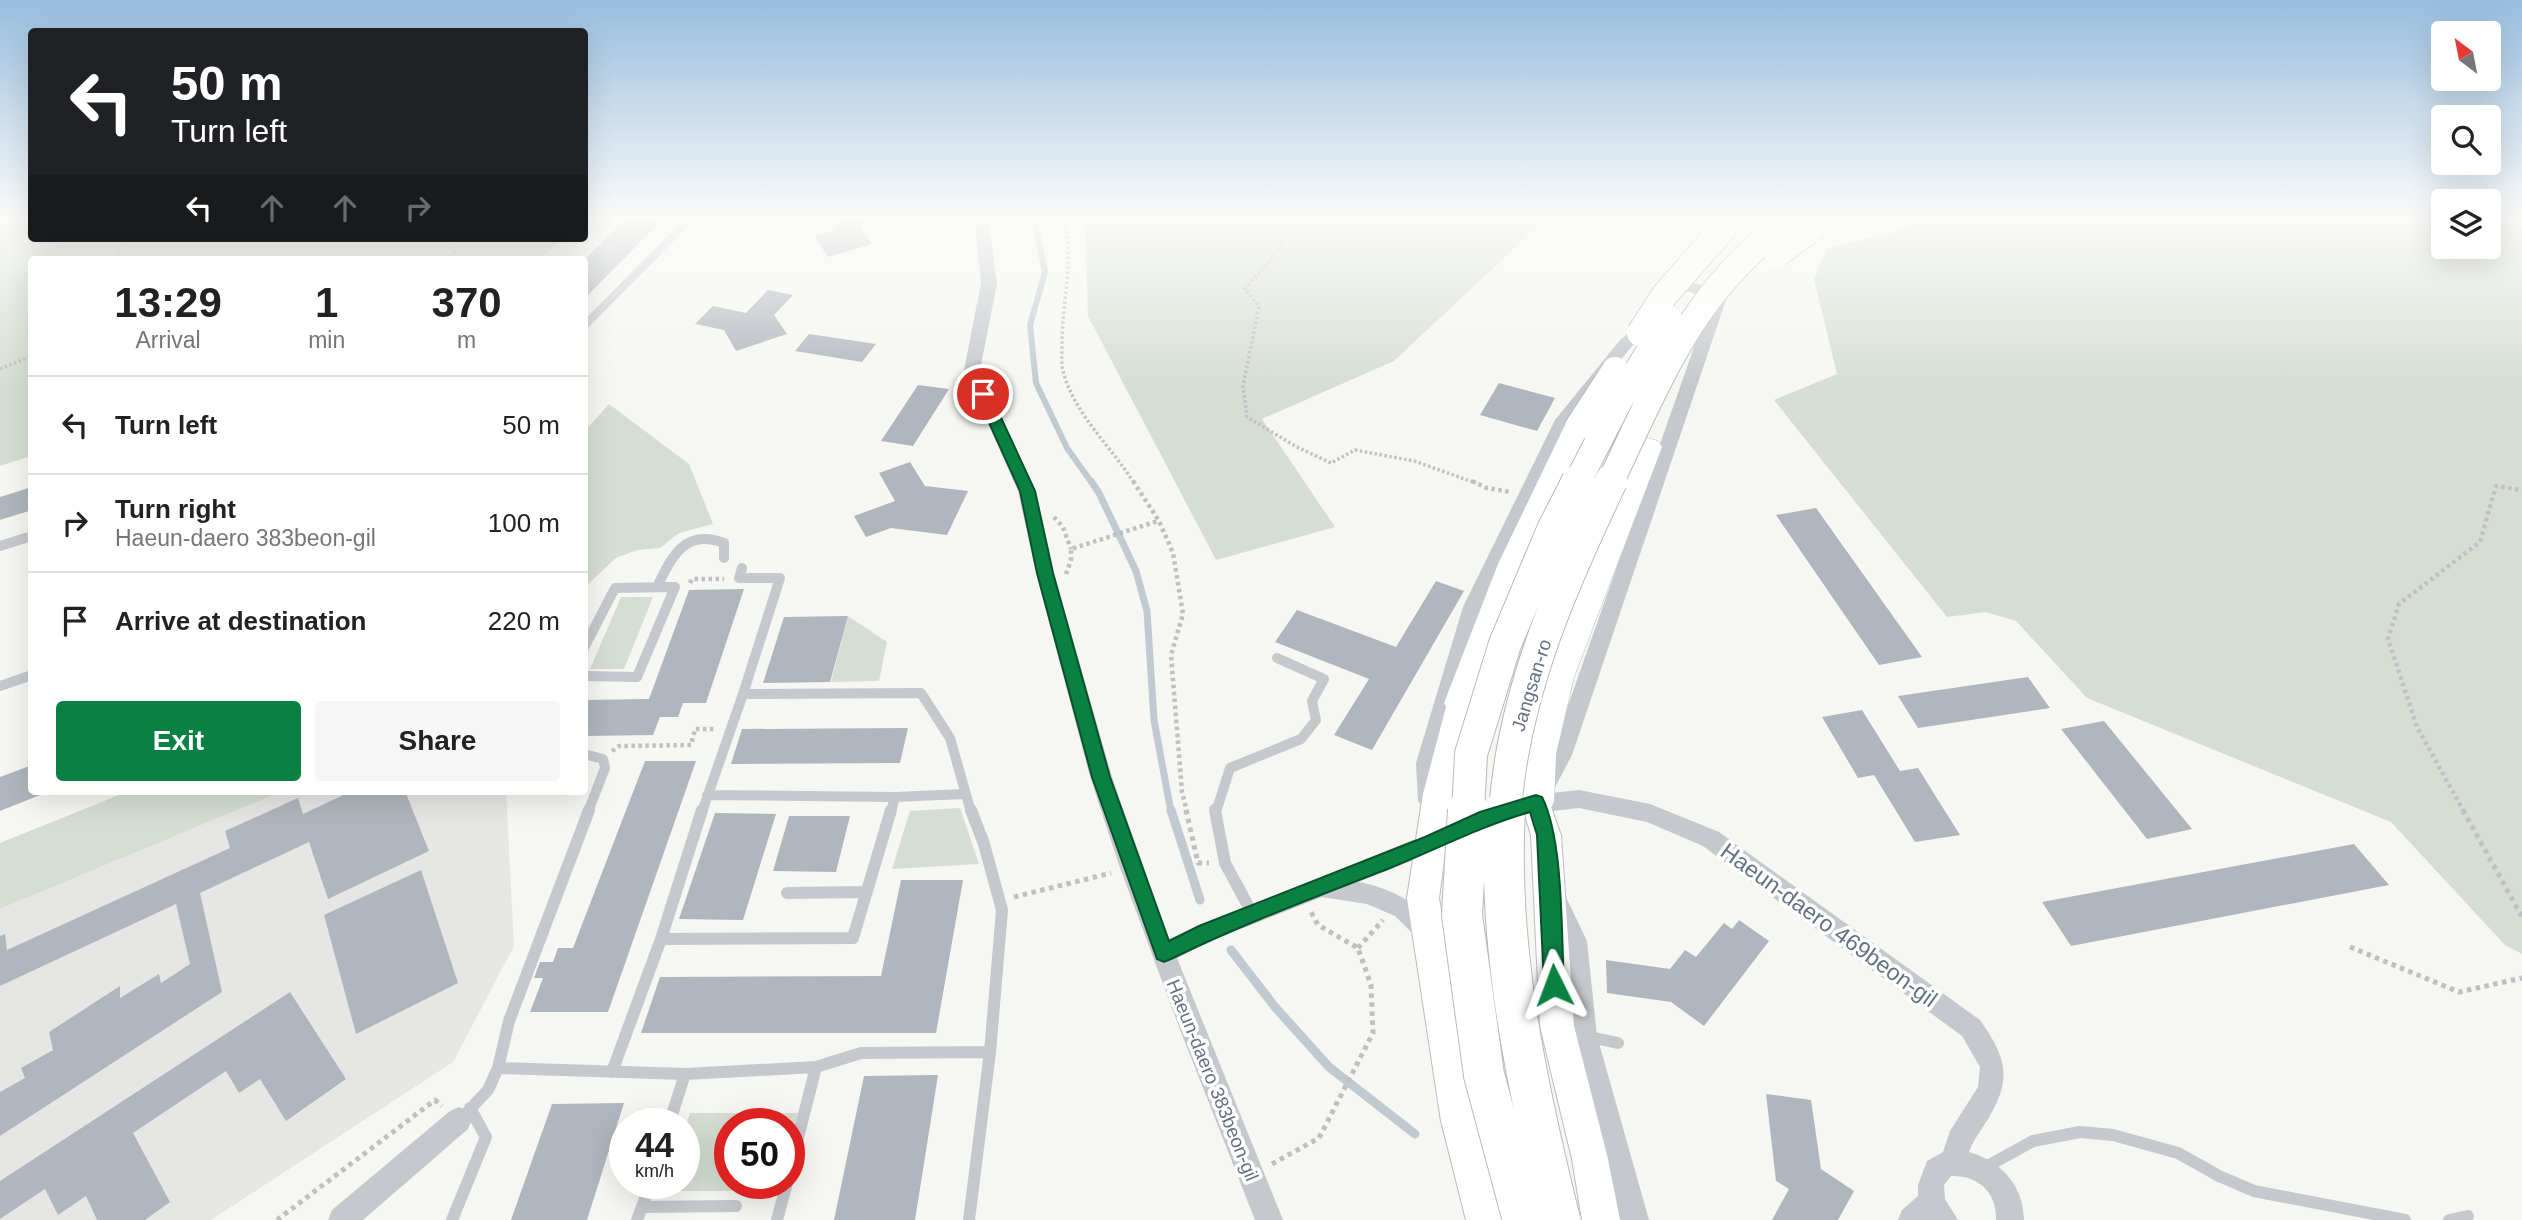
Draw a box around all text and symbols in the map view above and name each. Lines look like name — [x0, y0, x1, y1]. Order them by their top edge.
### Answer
north arrow — [2431, 21, 2501, 91]
map controls — [2431, 21, 2501, 259]
icon: left — [56, 56, 147, 147]
text: 50 m — [171, 56, 283, 110]
button: search — [2431, 105, 2501, 175]
text: Turn left — [171, 113, 287, 149]
icon: left — [180, 189, 218, 227]
icon: ahead — [253, 189, 291, 227]
icon: ahead — [326, 189, 364, 227]
icon: right — [399, 189, 437, 227]
button: layers — [2431, 189, 2501, 259]
text: 13:29 — [114, 279, 222, 326]
text: 1 — [315, 279, 338, 326]
text: 370 — [432, 279, 502, 326]
text: Arrival — [135, 327, 201, 353]
text: min — [308, 327, 345, 353]
text: m — [457, 327, 476, 353]
pin — [953, 364, 1013, 424]
icon: arrive — [964, 375, 1002, 413]
icon: left — [56, 406, 94, 444]
text: Turn left — [115, 410, 217, 440]
text: 50 m — [502, 410, 560, 440]
text: Turn right — [115, 494, 236, 524]
icon: right — [56, 504, 94, 542]
text: 100 m — [488, 508, 560, 538]
text: Haeun-daero 383beon-gil — [115, 525, 376, 551]
icon: arrive — [56, 602, 94, 640]
text: Arrive at destination — [115, 606, 366, 636]
text: 220 m — [488, 606, 560, 636]
street label: Jangsan-ro — [1508, 637, 1555, 734]
button: Exit — [56, 701, 301, 781]
button: Share — [315, 701, 560, 781]
street label: Haeun-daero 469beon-gil — [1716, 838, 1942, 1012]
position arrow — [1517, 948, 1591, 1022]
street label: Haeun-daero 383beon-gil — [1162, 976, 1263, 1184]
speed limit sign: 50 — [714, 1108, 805, 1199]
text: 44 — [635, 1125, 674, 1164]
text: km/h — [635, 1161, 674, 1181]

